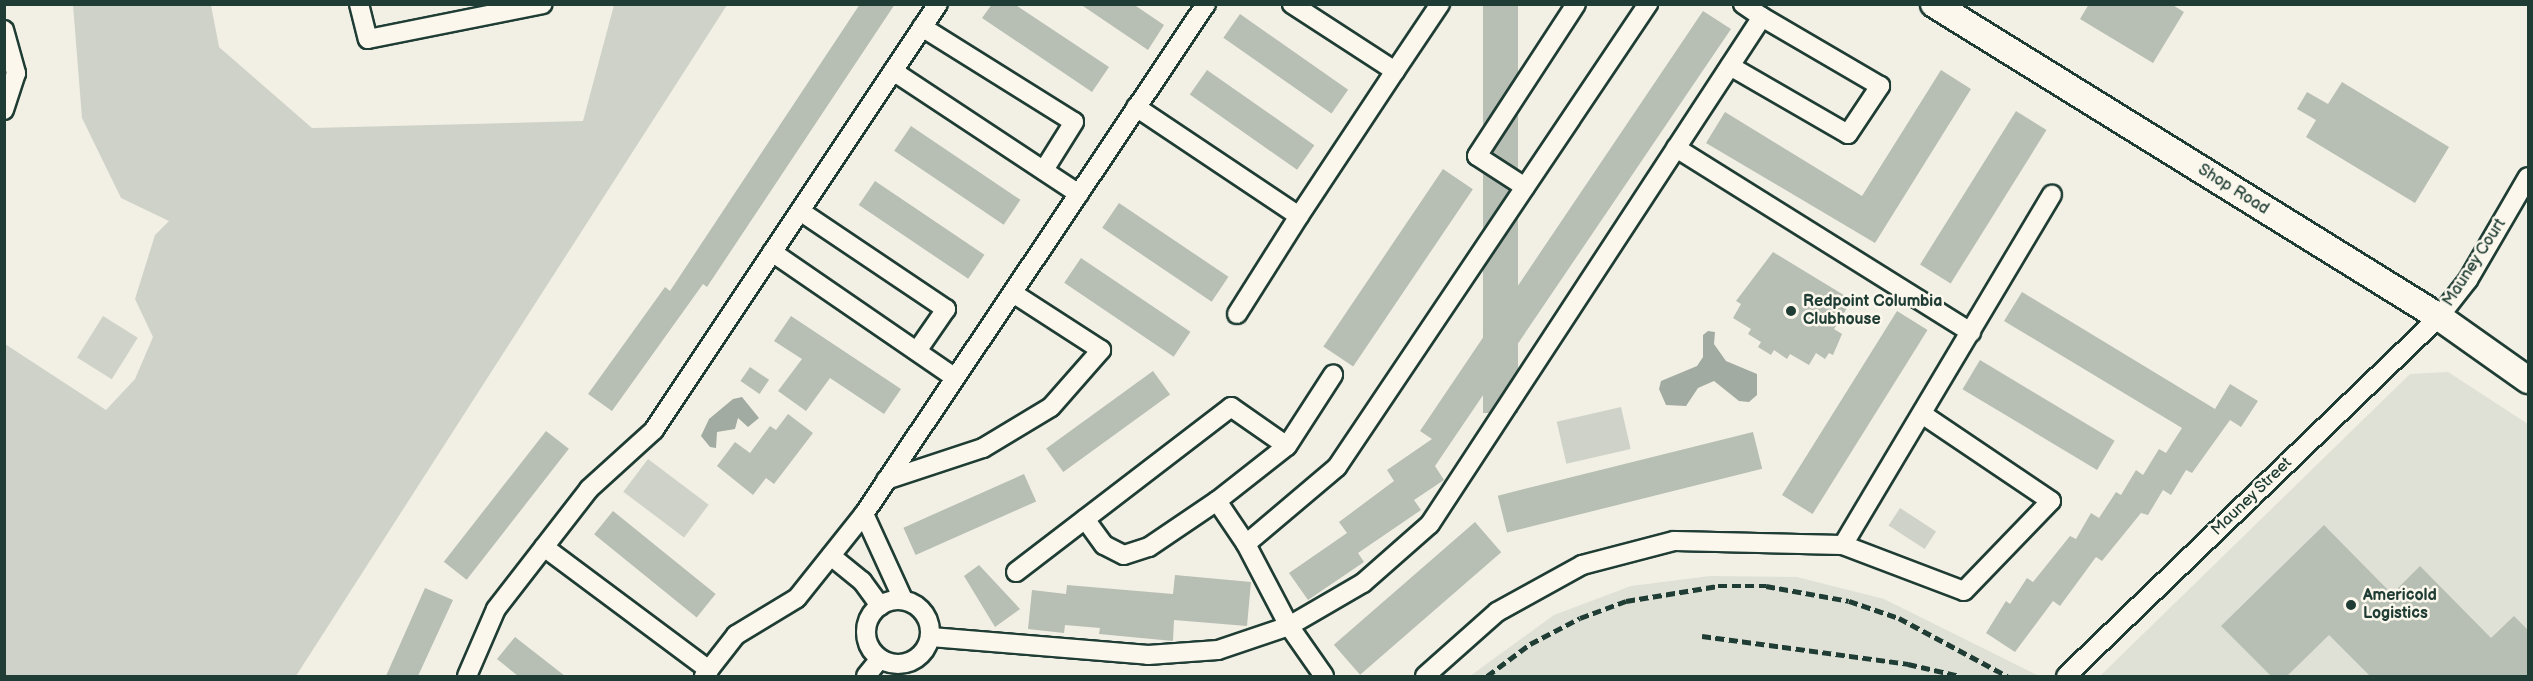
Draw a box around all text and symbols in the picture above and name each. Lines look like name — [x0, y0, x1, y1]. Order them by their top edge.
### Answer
street label: Shop Road — [2194, 161, 2272, 219]
street label: Mauney Court — [2439, 215, 2511, 311]
place label: Redpoint Columbia Clubhouse — [1803, 292, 1942, 330]
marker: Redpoint Columbia Clubhouse — [1784, 304, 1798, 318]
street label: Mauney Street — [2207, 453, 2297, 541]
place label: Americold Logistics — [2363, 586, 2437, 624]
marker: Americold Logistics — [2344, 598, 2358, 612]

